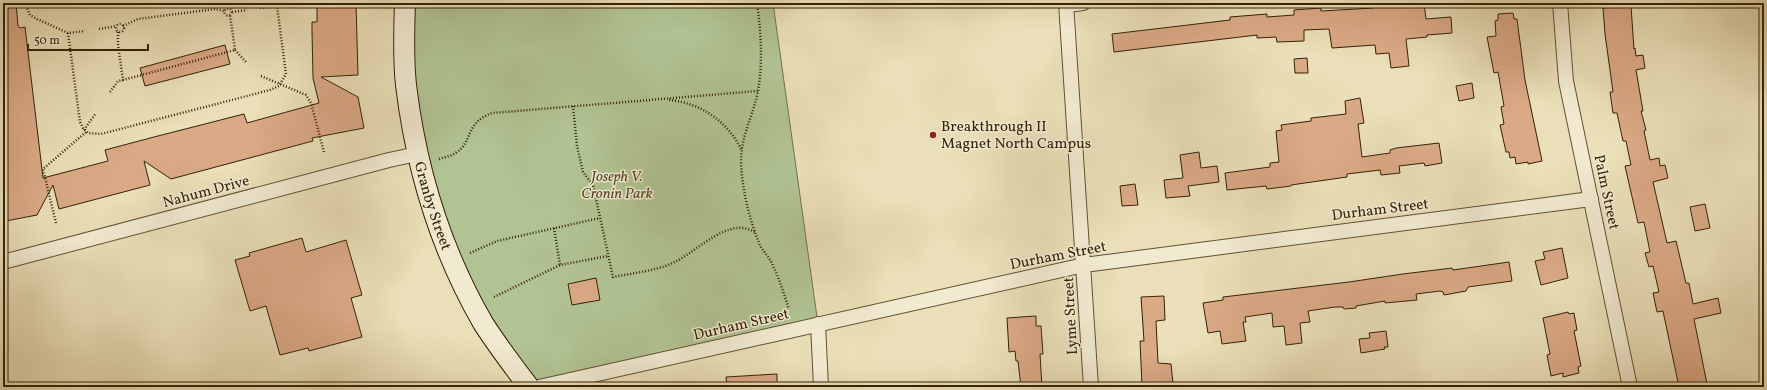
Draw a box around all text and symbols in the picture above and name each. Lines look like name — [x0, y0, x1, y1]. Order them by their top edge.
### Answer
scale bar — [28, 26, 148, 52]
text: 50 m — [34, 33, 60, 49]
place label: Breakthrough II Magnet North Campus — [941, 117, 1091, 155]
marker: Breakthrough II Magnet North Campus — [928, 130, 938, 140]
street label: Palm Street — [1587, 153, 1624, 232]
street label: Granby Street — [408, 160, 456, 254]
park label: Joseph V. Cronin Park — [581, 167, 653, 205]
street label: Nahum Drive — [161, 171, 252, 214]
street label: Durham Street — [1330, 194, 1430, 227]
street label: Durham Street — [1008, 237, 1108, 276]
street label: Lyme Street — [1059, 276, 1084, 356]
street label: Durham Street — [691, 304, 791, 347]

